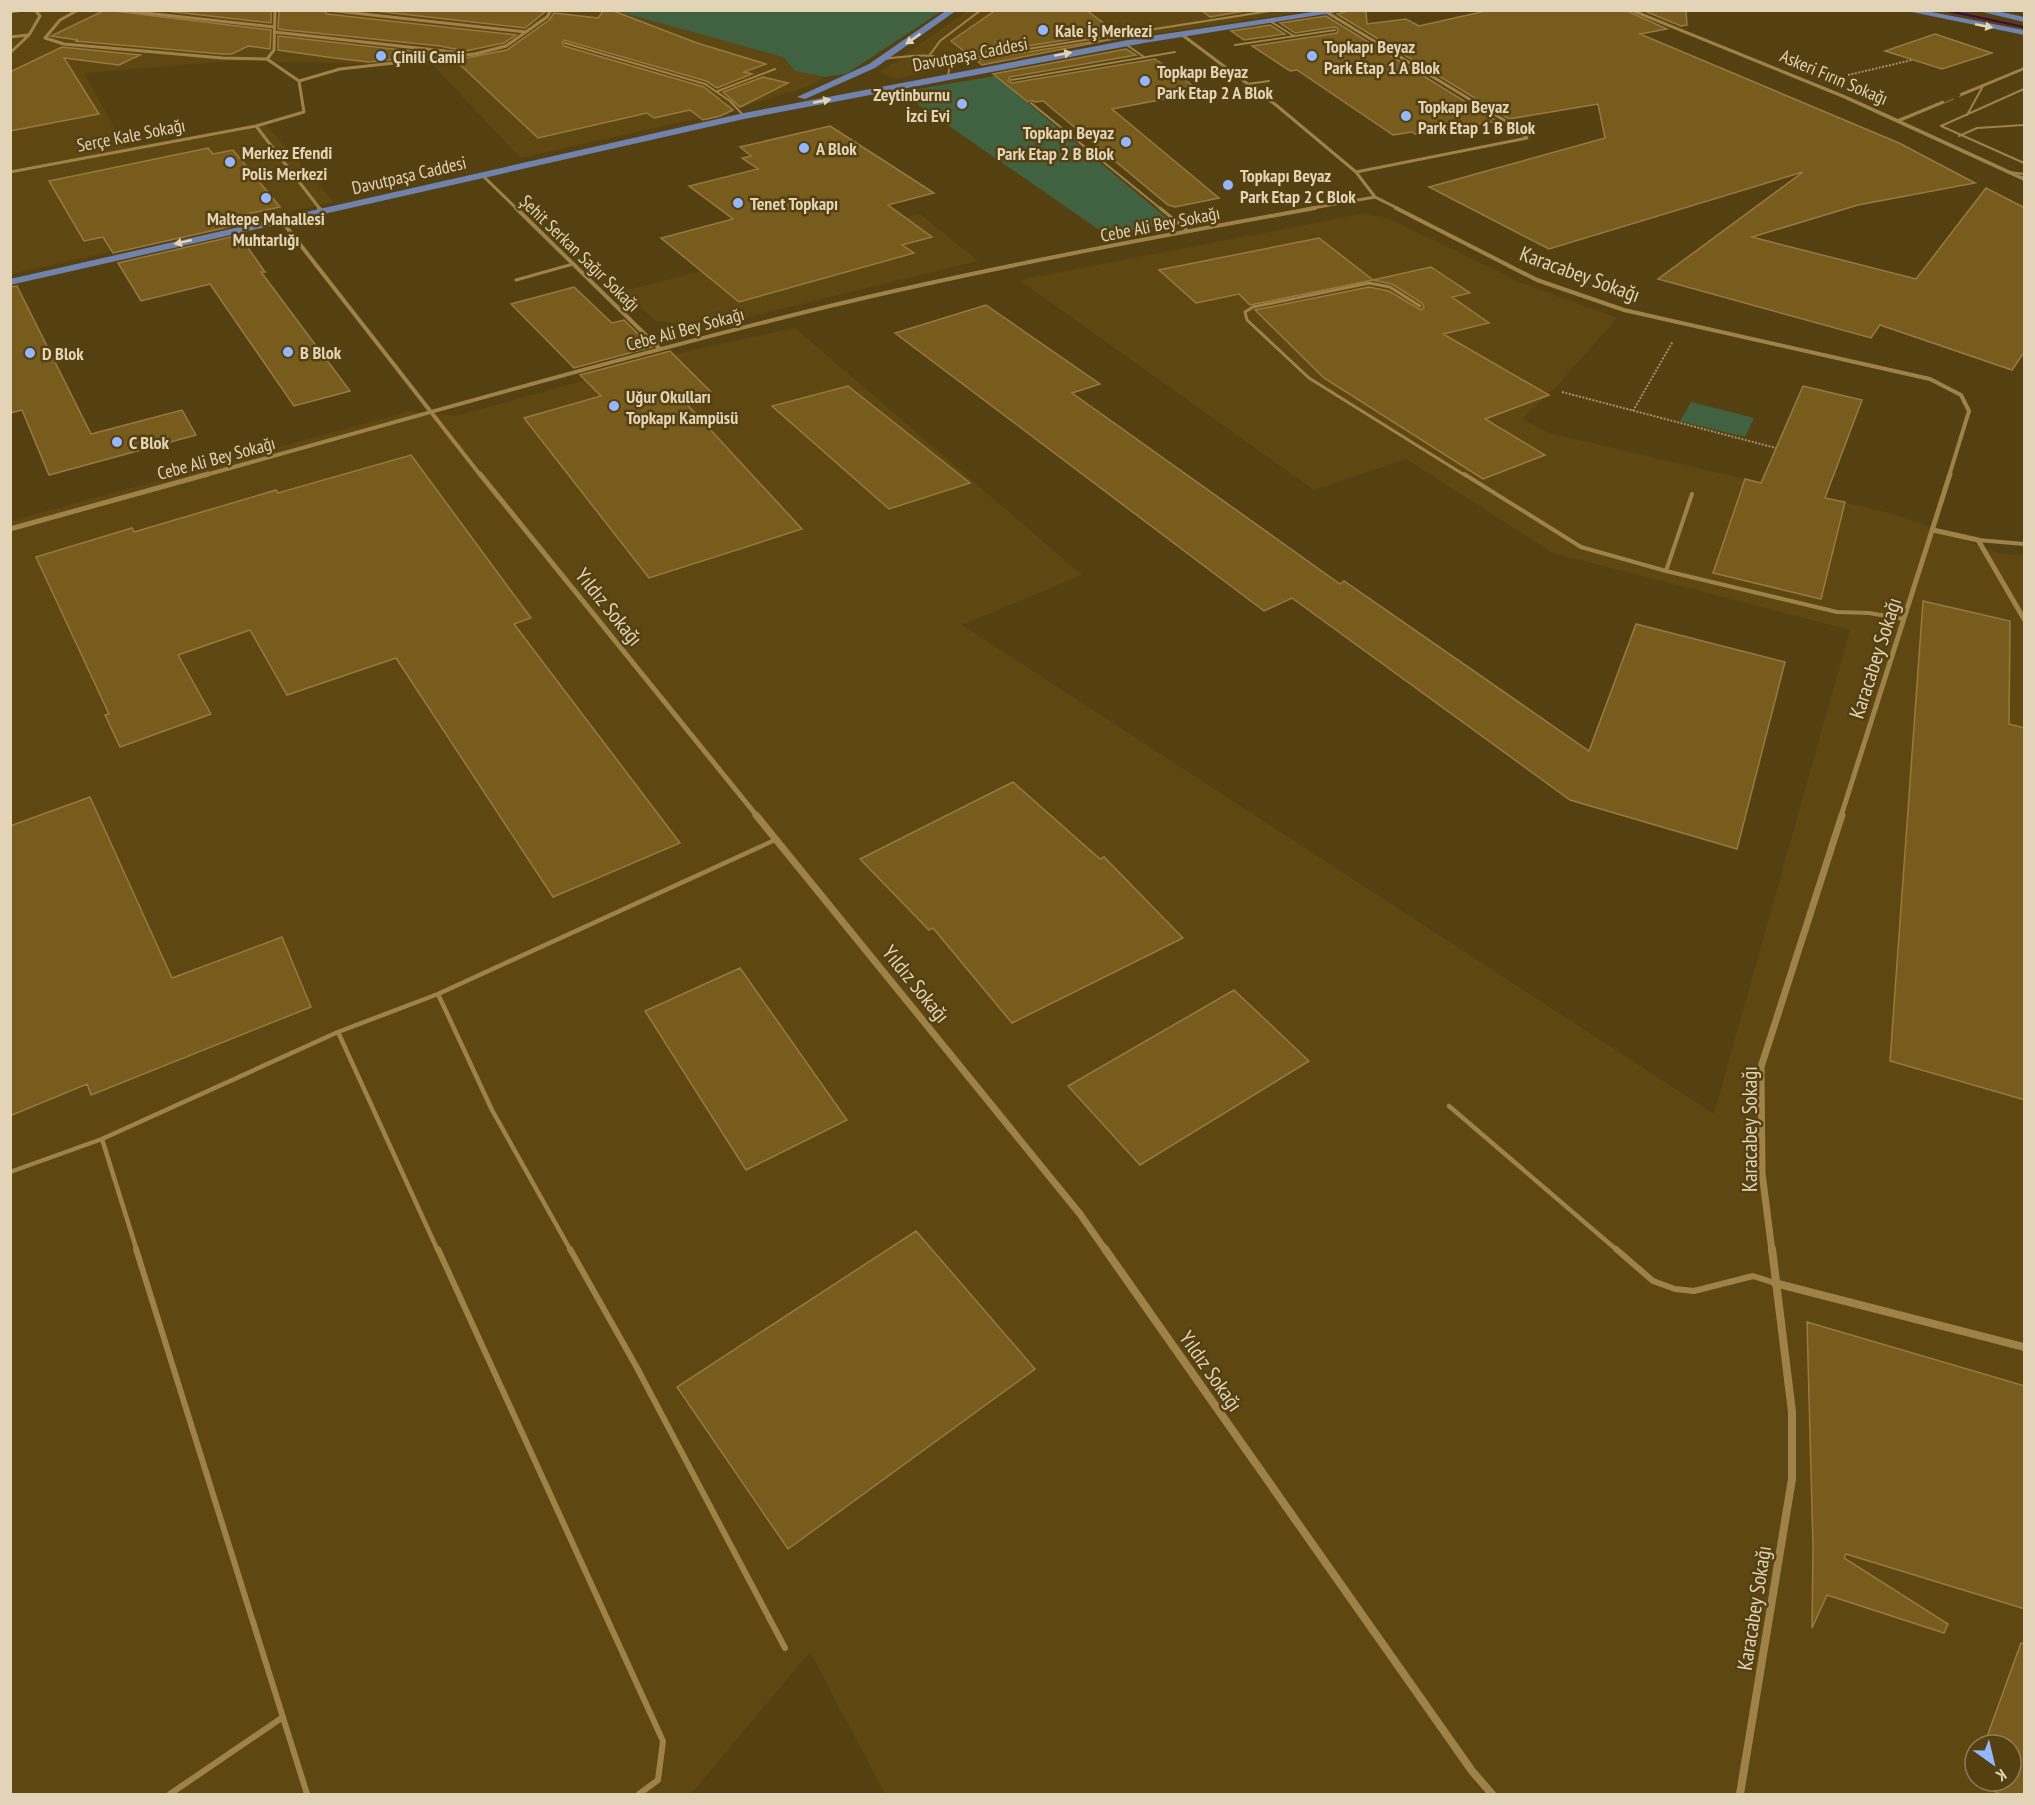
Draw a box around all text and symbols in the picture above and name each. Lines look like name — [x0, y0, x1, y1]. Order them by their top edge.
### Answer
place label: Kale İş Merkezi — [1055, 19, 1152, 42]
one-way arrow — [1974, 22, 1993, 31]
marker: Kale İş Merkezi — [1036, 23, 1050, 37]
street label: Davutpaşa Caddesi — [911, 32, 1029, 76]
one-way arrow — [905, 33, 921, 44]
place label: Topkapı Beyaz Park Etap 1 A Blok — [1324, 35, 1441, 79]
street label: Askeri Fırın Sokağı — [1777, 44, 1891, 110]
place label: Çinili Camii — [393, 45, 465, 68]
marker: Çinili Camii — [374, 49, 388, 63]
one-way arrow — [1054, 49, 1073, 58]
marker: Topkapı Beyaz Park Etap 1 A Blok — [1305, 49, 1319, 63]
place label: Topkapı Beyaz Park Etap 2 A Blok — [1157, 60, 1274, 104]
marker: Topkapı Beyaz Park Etap 2 A Blok — [1138, 74, 1152, 88]
place label: Zeytinburnu İzci Evi — [873, 83, 950, 127]
one-way arrow — [1943, 93, 1961, 102]
place label: Topkapı Beyaz Park Etap 1 B Blok — [1418, 95, 1536, 139]
one-way arrow — [812, 96, 831, 105]
marker: Zeytinburnu İzci Evi — [955, 97, 969, 111]
marker: Topkapı Beyaz Park Etap 1 B Blok — [1399, 109, 1413, 123]
street label: Serçe Kale Sokağı — [75, 113, 187, 157]
place label: Topkapı Beyaz Park Etap 2 B Blok — [997, 121, 1115, 165]
marker: Topkapı Beyaz Park Etap 2 B Blok — [1119, 135, 1133, 149]
place label: A Blok — [815, 137, 857, 160]
place label: Merkez Efendi Polis Merkezi — [242, 141, 332, 185]
marker: A Blok — [797, 141, 811, 155]
street label: Davutpaşa Caddesi — [350, 151, 468, 199]
marker: Merkez Efendi Polis Merkezi — [223, 155, 237, 169]
place label: Topkapı Beyaz Park Etap 2 C Blok — [1240, 164, 1356, 208]
marker: Topkapı Beyaz Park Etap 2 C Blok — [1221, 178, 1235, 192]
street label: Şehit Serkan Sağır Sokağı — [515, 190, 645, 316]
marker: Maltepe Mahallesi Muhtarlığı — [259, 191, 273, 205]
place label: Tenet Topkapı — [750, 192, 838, 215]
marker: Tenet Topkapı — [731, 196, 745, 210]
street label: Cebe Ali Bey Sokağı — [1098, 201, 1222, 247]
place label: Maltepe Mahallesi Muhtarlığı — [207, 207, 325, 251]
one-way arrow — [173, 238, 192, 247]
street label: Karacabey Sokağı — [1516, 240, 1644, 308]
street label: Cebe Ali Bey Sokağı — [623, 302, 747, 356]
place label: B Blok — [300, 341, 342, 364]
place label: D Blok — [42, 342, 84, 365]
marker: B Blok — [281, 345, 295, 359]
marker: D Blok — [23, 346, 37, 360]
place label: Uğur Okulları Topkapı Kampüsü — [626, 385, 738, 429]
marker: Uğur Okulları Topkapı Kampüsü — [607, 399, 621, 413]
place label: C Blok — [129, 431, 170, 454]
street label: Cebe Ali Bey Sokağı — [154, 431, 278, 485]
marker: C Blok — [110, 435, 124, 449]
street label: Yıldız Sokağı — [569, 563, 649, 651]
street label: Karacabey Sokağı — [1843, 594, 1907, 722]
street label: Yıldız Sokağı — [876, 940, 956, 1028]
street label: Karacabey Sokağı — [1736, 1066, 1763, 1192]
street label: Yıldız Sokağı — [1173, 1325, 1249, 1417]
street label: Karacabey Sokağı — [1731, 1544, 1777, 1672]
north arrow — [1963, 1733, 2023, 1793]
text: K — [1992, 1765, 2010, 1786]

